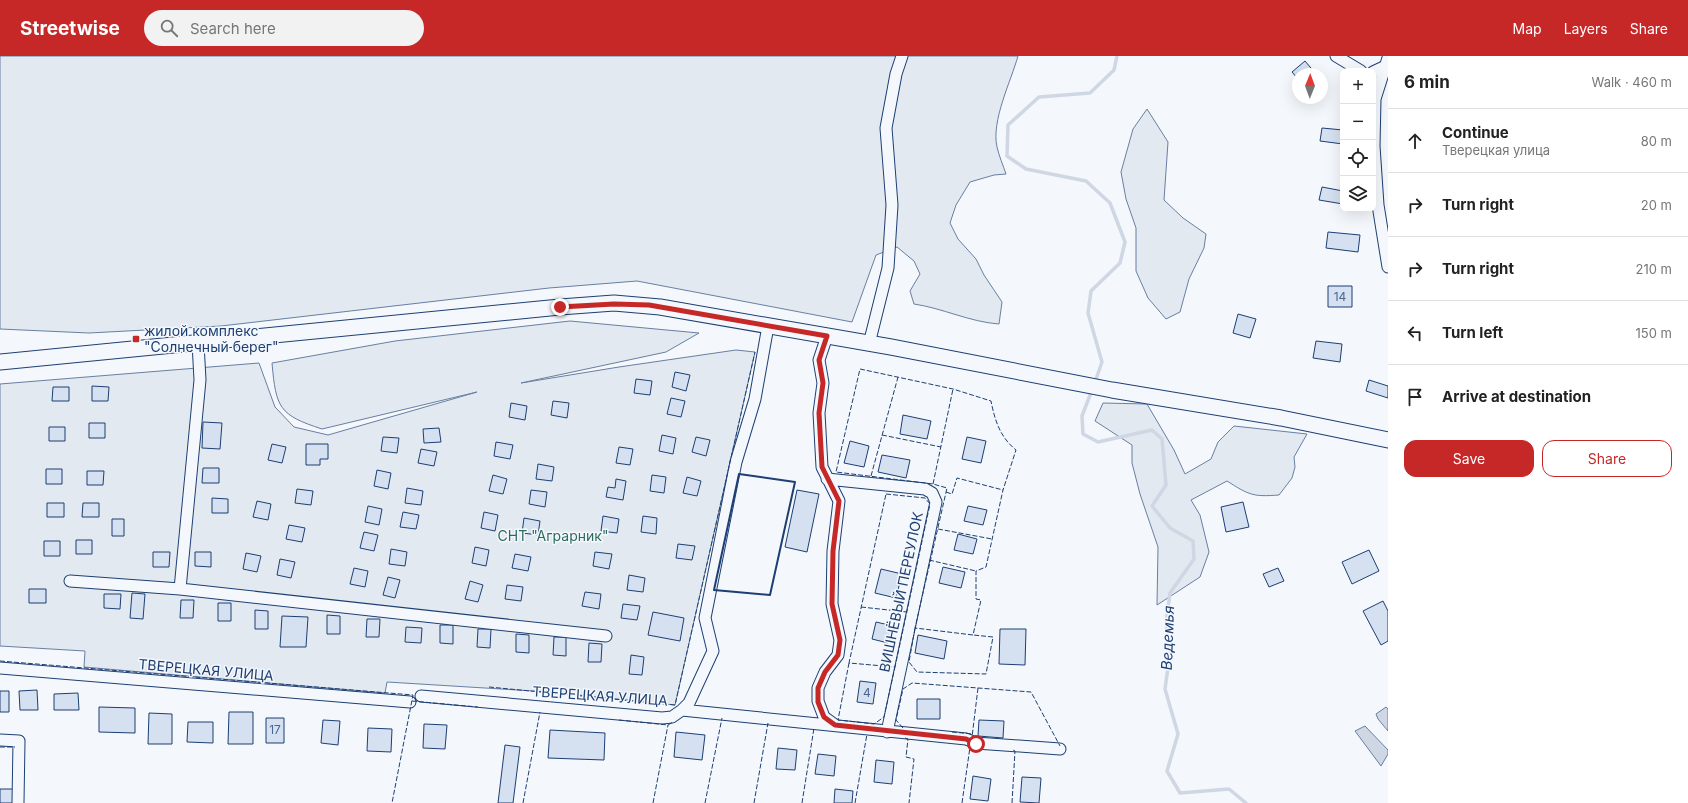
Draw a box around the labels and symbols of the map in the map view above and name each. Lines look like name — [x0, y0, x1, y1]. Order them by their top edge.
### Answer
north arrow — [1292, 68, 1328, 104]
house number: 14 — [1334, 289, 1347, 304]
route end — [551, 298, 569, 316]
place label: жилой комплекс "Солнечный берег" — [144, 322, 278, 355]
marker: жилой комплекс "Солнечный берег" — [131, 334, 141, 344]
street label: ВИШНЁВЫЙ ПЕРЕУЛОК — [874, 509, 926, 674]
park label: СНТ "Аграрник" — [498, 527, 608, 544]
water label: Ведемья — [1157, 605, 1178, 671]
street label: ТВЕРЕЦКАЯ УЛИЦА — [138, 655, 275, 684]
street label: ТВЕРЕЦКАЯ УЛИЦА — [532, 682, 669, 709]
house number: 4 — [863, 685, 871, 700]
house number: 17 — [269, 722, 281, 737]
route start — [967, 735, 985, 753]

